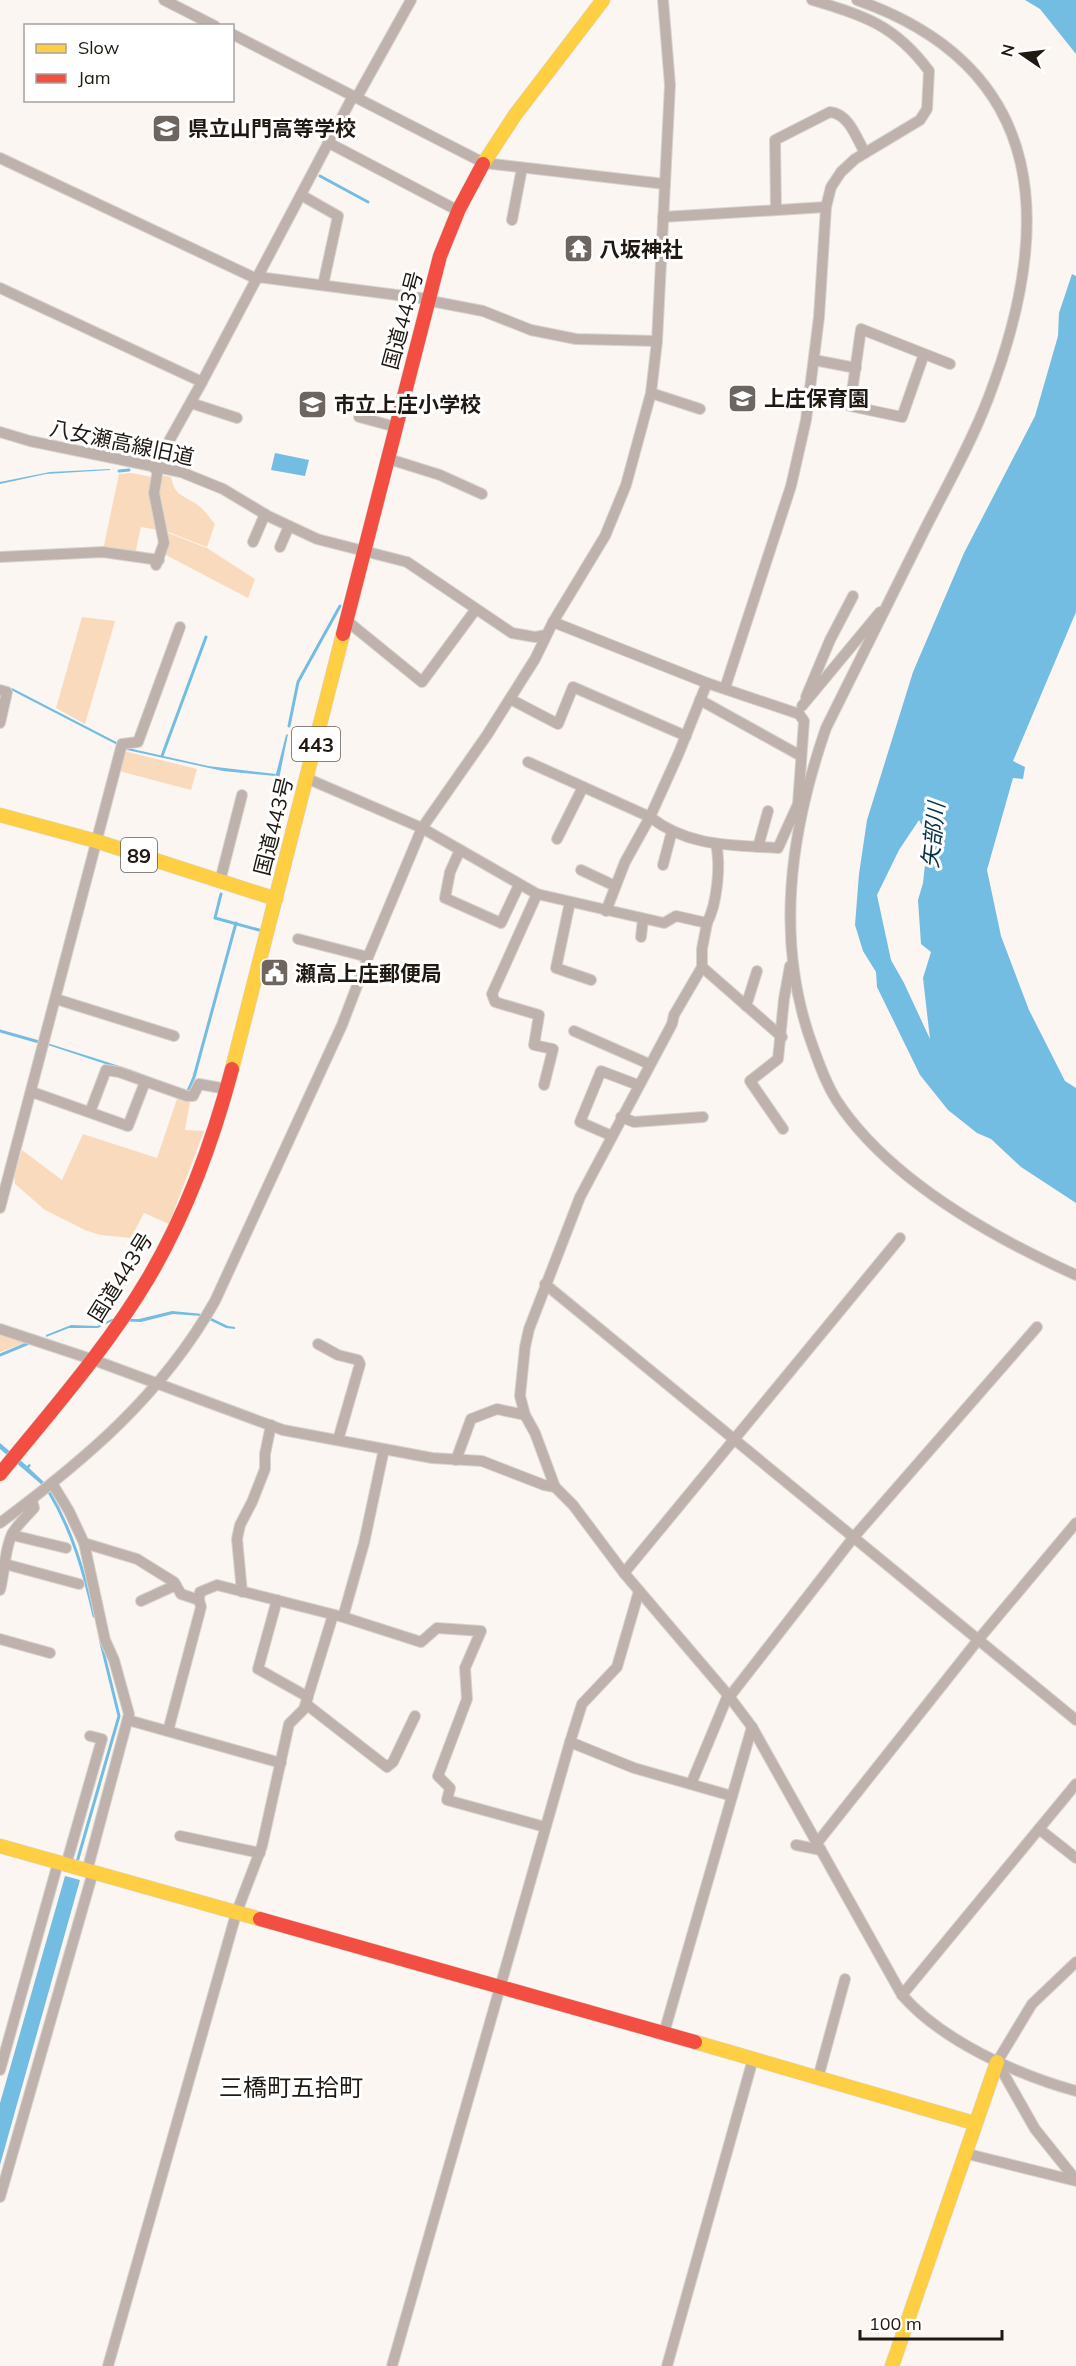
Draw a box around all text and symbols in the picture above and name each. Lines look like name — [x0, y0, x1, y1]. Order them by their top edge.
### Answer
legend — [24, 24, 234, 102]
north arrow — [992, 24, 1052, 84]
text: Slow — [78, 36, 120, 59]
text: N — [996, 42, 1019, 59]
text: Jam — [78, 66, 111, 89]
school or university icon: 県立山門高等学校 — [151, 112, 183, 144]
place label: 県立山門高等学校 — [188, 115, 356, 141]
temple icon: 八坂神社 — [562, 233, 594, 265]
place label: 八坂神社 — [599, 236, 683, 262]
street label: 国道443号 — [376, 268, 428, 372]
school or university icon: 上庄保育園 — [727, 382, 759, 414]
place label: 上庄保育園 — [764, 385, 869, 411]
school or university icon: 市立上庄小学校 — [297, 388, 329, 420]
place label: 市立上庄小学校 — [334, 391, 481, 417]
street label: 八女瀬高線旧道 — [47, 414, 197, 470]
road number: 443 — [292, 727, 340, 761]
street label: 国道443号 — [248, 774, 298, 878]
water label: 矢部川 — [916, 799, 951, 869]
road number: 89 — [121, 838, 157, 872]
public building icon: 瀬高上庄郵便局 — [258, 957, 290, 989]
place label: 瀬高上庄郵便局 — [295, 960, 442, 986]
street label: 国道443号 — [82, 1227, 158, 1327]
district label: 三橋町五拾町 — [219, 2072, 363, 2102]
scale bar — [860, 2303, 1002, 2341]
text: 100 m — [869, 2312, 922, 2335]

